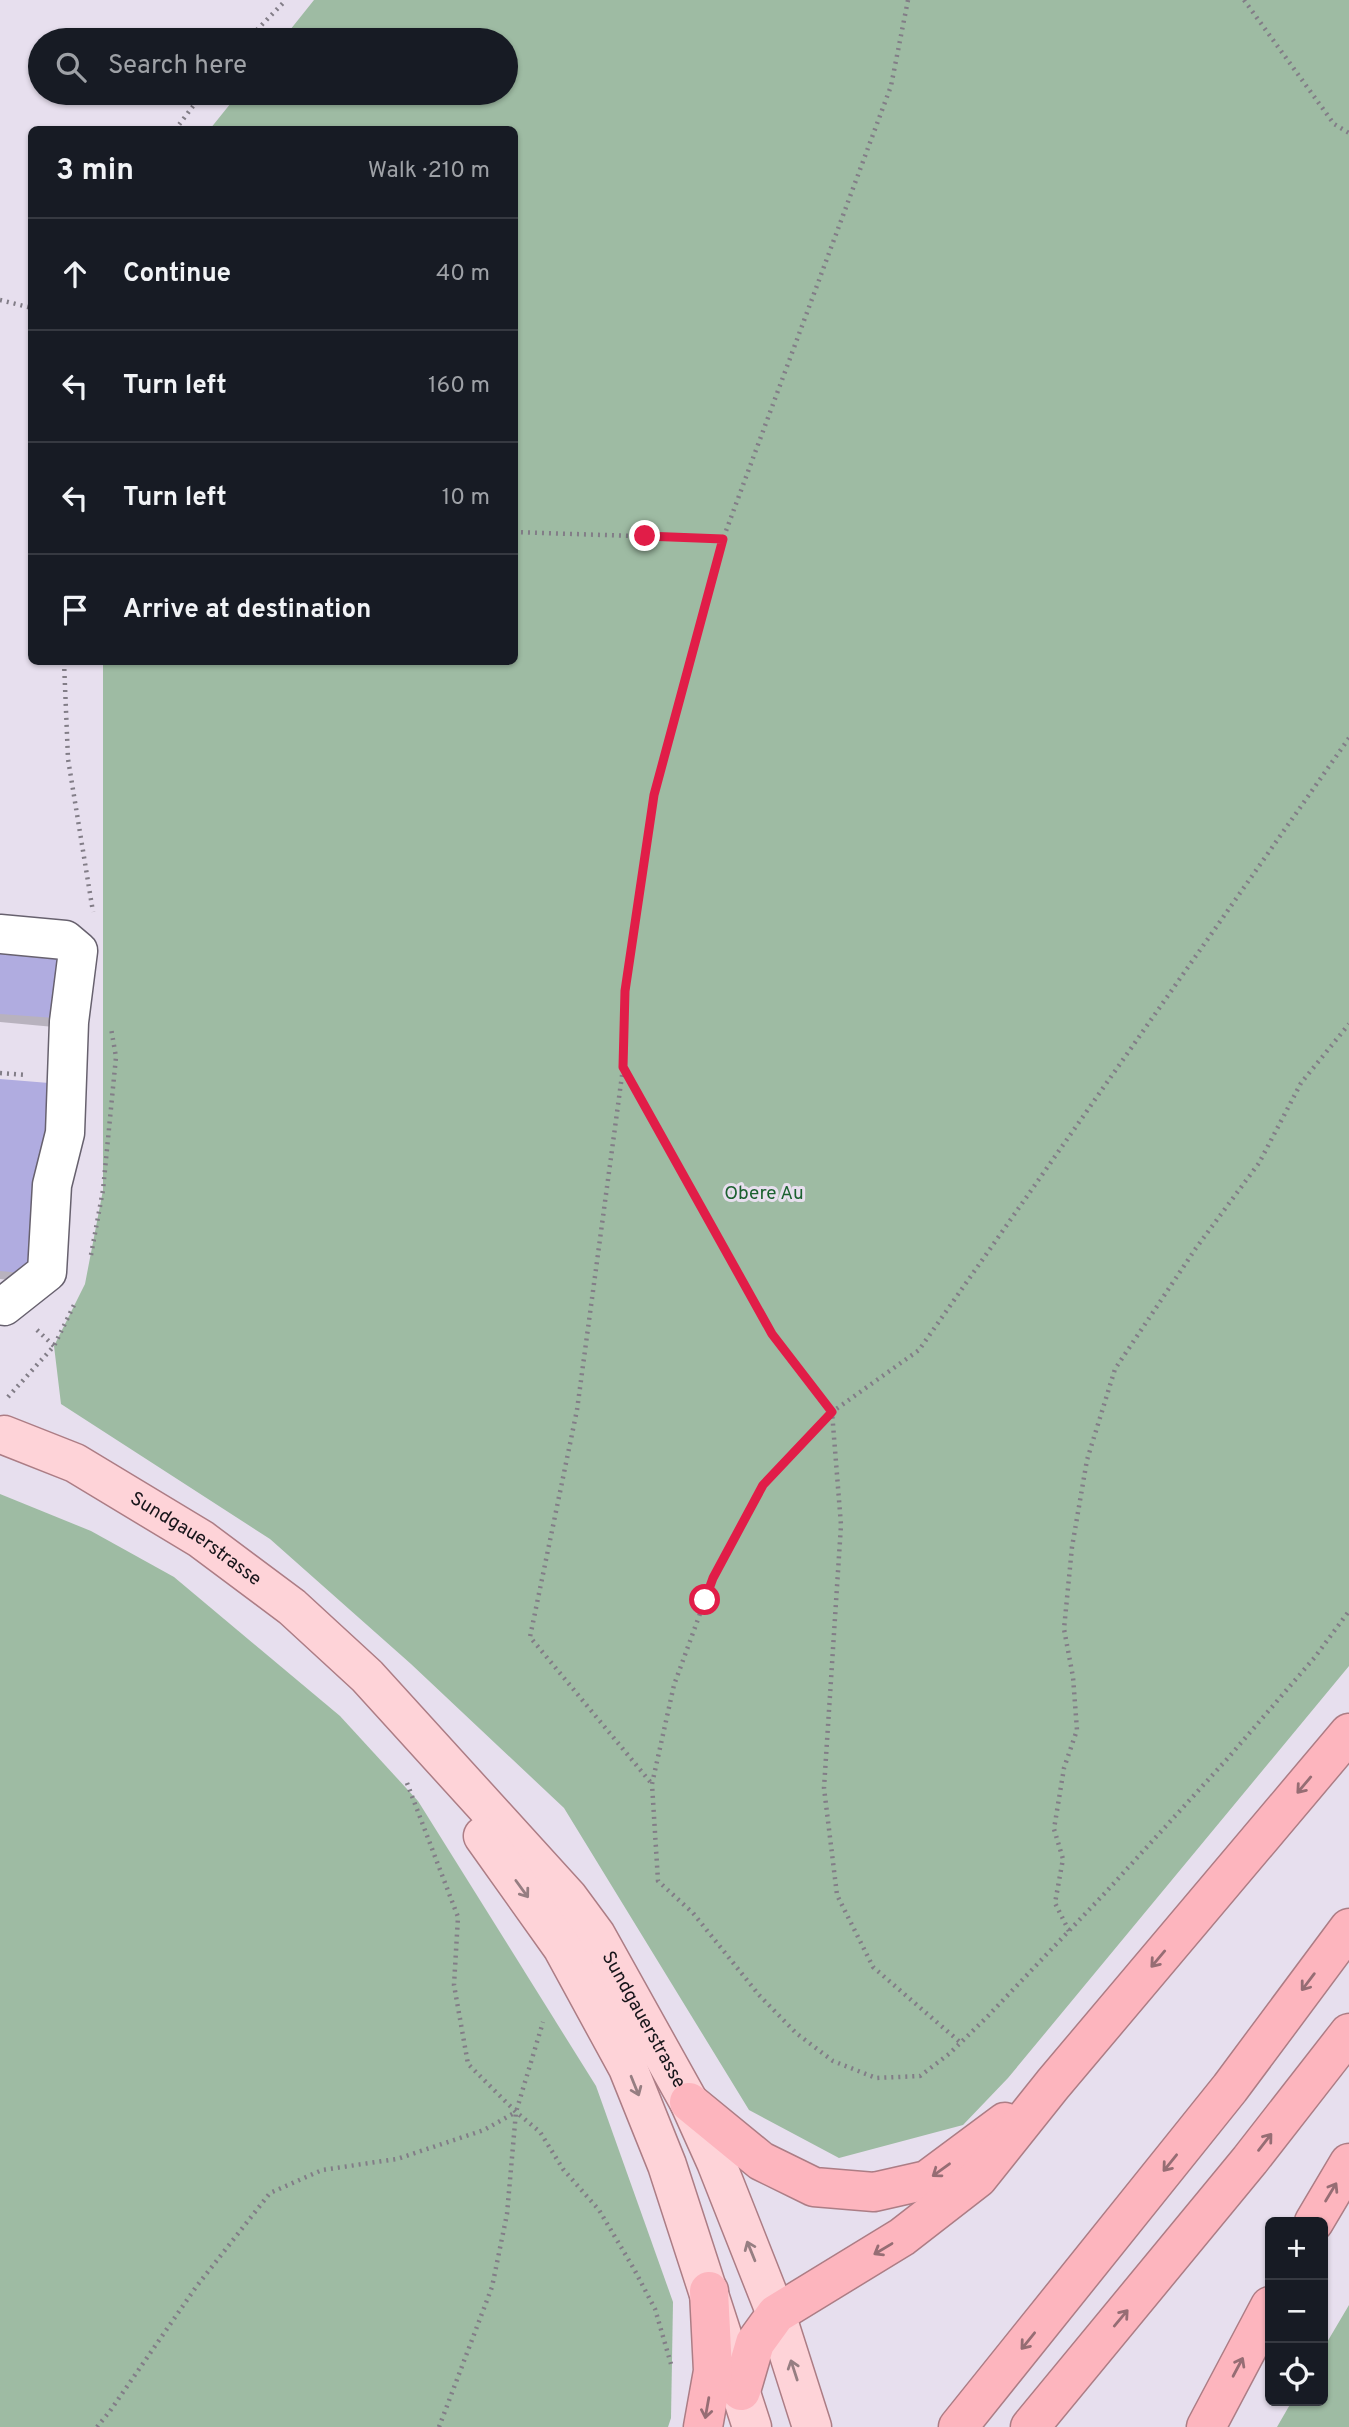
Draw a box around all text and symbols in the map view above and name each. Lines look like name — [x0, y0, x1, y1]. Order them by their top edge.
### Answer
search box — [28, 28, 518, 105]
icon: search — [52, 48, 90, 86]
text: Search here — [108, 50, 247, 83]
text: 3 min — [56, 153, 134, 190]
text: Walk · 210 m — [368, 157, 490, 186]
icon: ahead — [56, 255, 94, 293]
text: Continue — [123, 258, 231, 291]
text: 40 m — [436, 260, 490, 289]
icon: left — [56, 367, 94, 405]
text: Turn left — [123, 370, 227, 403]
text: 160 m — [428, 372, 490, 401]
icon: left — [56, 479, 94, 517]
text: Turn left — [123, 482, 227, 515]
text: 10 m — [442, 484, 490, 513]
route end — [629, 520, 660, 551]
icon: arrive — [56, 591, 94, 629]
text: Arrive at destination — [123, 594, 371, 627]
park label: Obere Au — [724, 1182, 804, 1206]
street label: Sundgauerstrasse — [125, 1487, 266, 1592]
route start — [689, 1584, 720, 1615]
one-way arrow — [1297, 1776, 1313, 1794]
one-way arrow — [515, 1879, 529, 1898]
street label: Sundgauerstrasse — [596, 1947, 691, 2093]
one-way arrow — [1150, 1950, 1166, 1968]
one-way arrow — [1301, 1973, 1316, 1991]
one-way arrow — [630, 2075, 643, 2096]
one-way arrow — [1257, 2133, 1272, 2151]
one-way arrow — [1163, 2153, 1178, 2172]
one-way arrow — [932, 2163, 951, 2177]
one-way arrow — [1325, 2183, 1339, 2203]
map controls — [1265, 2217, 1328, 2406]
button: + — [1265, 2217, 1328, 2280]
one-way arrow — [744, 2240, 757, 2262]
one-way arrow — [873, 2243, 893, 2257]
button: − — [1265, 2280, 1328, 2343]
one-way arrow — [1113, 2309, 1128, 2327]
one-way arrow — [1020, 2331, 1035, 2349]
button: locate — [1265, 2343, 1328, 2406]
one-way arrow — [1231, 2357, 1245, 2377]
one-way arrow — [787, 2360, 800, 2382]
one-way arrow — [699, 2396, 713, 2419]

